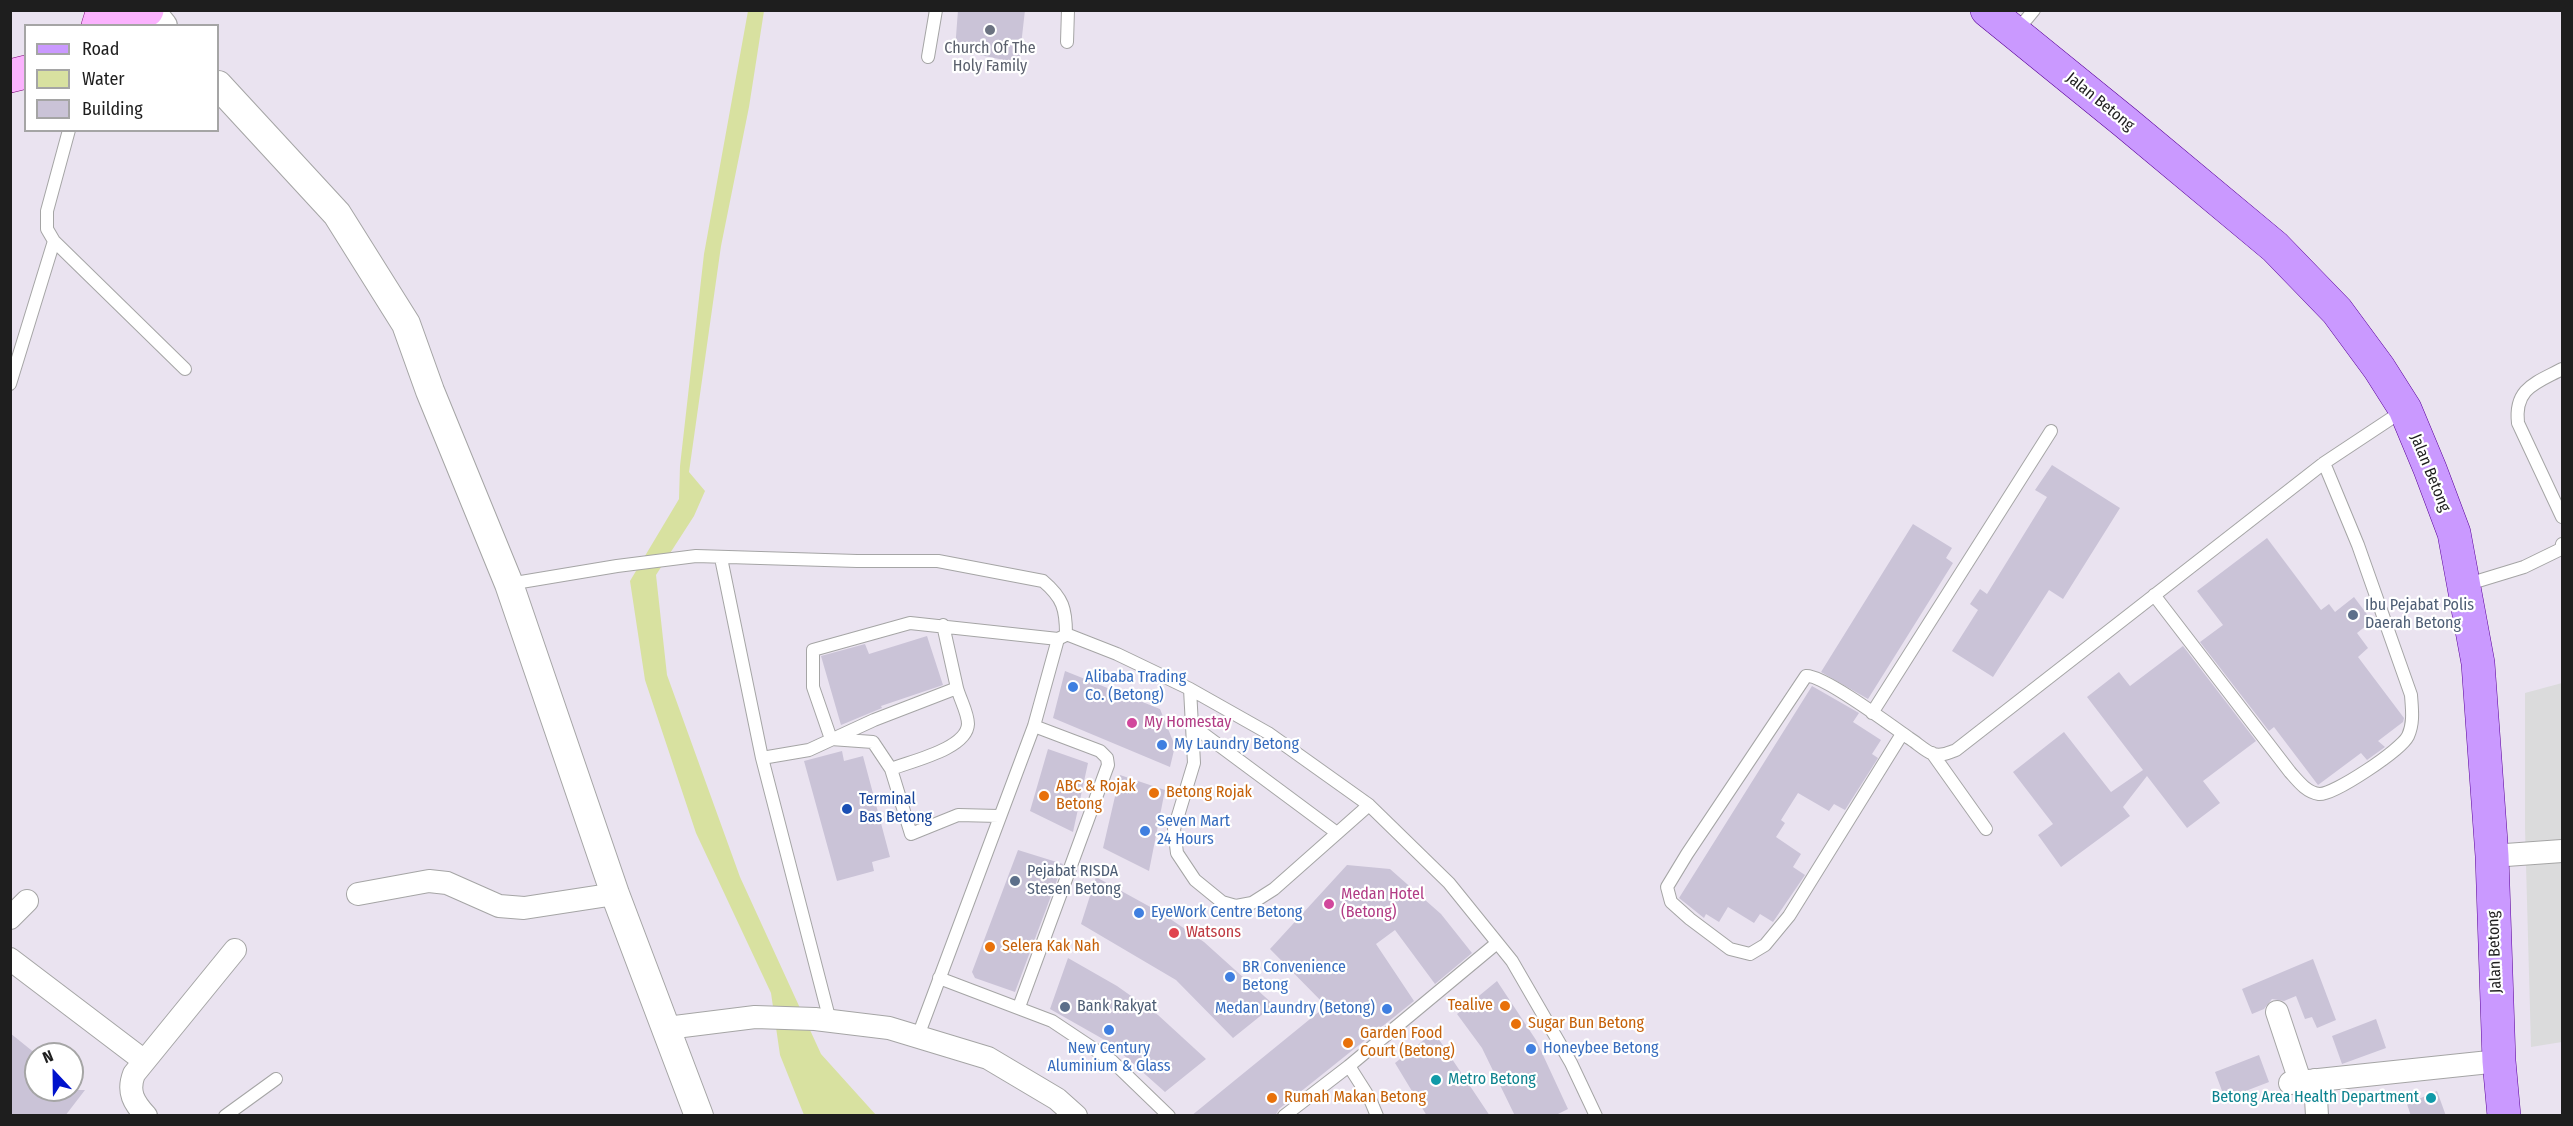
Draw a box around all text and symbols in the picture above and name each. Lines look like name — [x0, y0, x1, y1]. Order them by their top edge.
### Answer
marker: Church Of The Holy Family — [983, 23, 997, 37]
legend — [24, 24, 219, 132]
text: Road — [82, 38, 119, 60]
place label: Church Of The Holy Family — [944, 39, 1036, 77]
text: Water — [82, 68, 125, 90]
street label: Jalan Betong — [2062, 69, 2138, 135]
text: Building — [82, 98, 143, 120]
street label: Jalan Betong — [2406, 431, 2454, 515]
place label: Ibu Pejabat Polis Daerah Betong — [2365, 596, 2474, 634]
marker: Ibu Pejabat Polis Daerah Betong — [2346, 608, 2360, 622]
place label: Alibaba Trading Co. (Betong) — [1085, 668, 1186, 706]
marker: Alibaba Trading Co. (Betong) — [1066, 680, 1080, 694]
place label: My Homestay — [1144, 713, 1231, 733]
marker: My Homestay — [1125, 716, 1139, 730]
place label: My Laundry Betong — [1174, 735, 1299, 755]
marker: My Laundry Betong — [1155, 738, 1169, 752]
place label: ABC & Rojak Betong — [1056, 777, 1136, 815]
place label: Betong Rojak — [1166, 783, 1252, 803]
marker: Betong Rojak — [1147, 786, 1161, 800]
marker: ABC & Rojak Betong — [1037, 789, 1051, 803]
place label: Terminal Bas Betong — [859, 790, 932, 828]
marker: Terminal Bas Betong — [840, 802, 854, 816]
place label: Seven Mart 24 Hours — [1157, 812, 1230, 850]
marker: Seven Mart 24 Hours — [1138, 824, 1152, 838]
place label: Pejabat RISDA Stesen Betong — [1027, 862, 1121, 900]
marker: Pejabat RISDA Stesen Betong — [1008, 874, 1022, 888]
place label: Medan Hotel (Betong) — [1341, 885, 1424, 923]
marker: Medan Hotel (Betong) — [1322, 897, 1336, 911]
place label: EyeWork Centre Betong — [1151, 903, 1302, 923]
marker: EyeWork Centre Betong — [1132, 906, 1146, 920]
street label: Jalan Betong — [2484, 911, 2506, 993]
place label: Watsons — [1186, 923, 1241, 943]
marker: Watsons — [1167, 926, 1181, 940]
place label: Selera Kak Nah — [1002, 937, 1100, 957]
marker: Selera Kak Nah — [983, 940, 997, 954]
place label: BR Convenience Betong — [1242, 958, 1346, 996]
marker: BR Convenience Betong — [1223, 970, 1237, 984]
place label: Tealive — [1448, 996, 1493, 1016]
place label: Bank Rakyat — [1077, 997, 1157, 1017]
place label: Medan Laundry (Betong) — [1215, 999, 1375, 1019]
marker: Tealive — [1498, 999, 1512, 1013]
marker: Bank Rakyat — [1058, 1000, 1072, 1014]
marker: Medan Laundry (Betong) — [1380, 1002, 1394, 1016]
place label: Sugar Bun Betong — [1528, 1014, 1644, 1034]
marker: Sugar Bun Betong — [1509, 1017, 1523, 1031]
marker: New Century Aluminium & Glass — [1102, 1023, 1116, 1037]
place label: Garden Food Court (Betong) — [1360, 1024, 1455, 1062]
marker: Garden Food Court (Betong) — [1341, 1036, 1355, 1050]
place label: New Century Aluminium & Glass — [1047, 1039, 1171, 1077]
place label: Honeybee Betong — [1543, 1039, 1659, 1059]
north arrow — [24, 1042, 84, 1102]
marker: Honeybee Betong — [1524, 1042, 1538, 1056]
text: N — [40, 1046, 56, 1067]
place label: Metro Betong — [1448, 1070, 1536, 1090]
marker: Metro Betong — [1429, 1073, 1443, 1087]
place label: Rumah Makan Betong — [1284, 1088, 1426, 1108]
place label: Betong Area Health Department — [2211, 1088, 2419, 1108]
marker: Rumah Makan Betong — [1265, 1091, 1279, 1105]
marker: Betong Area Health Department — [2424, 1091, 2438, 1105]

